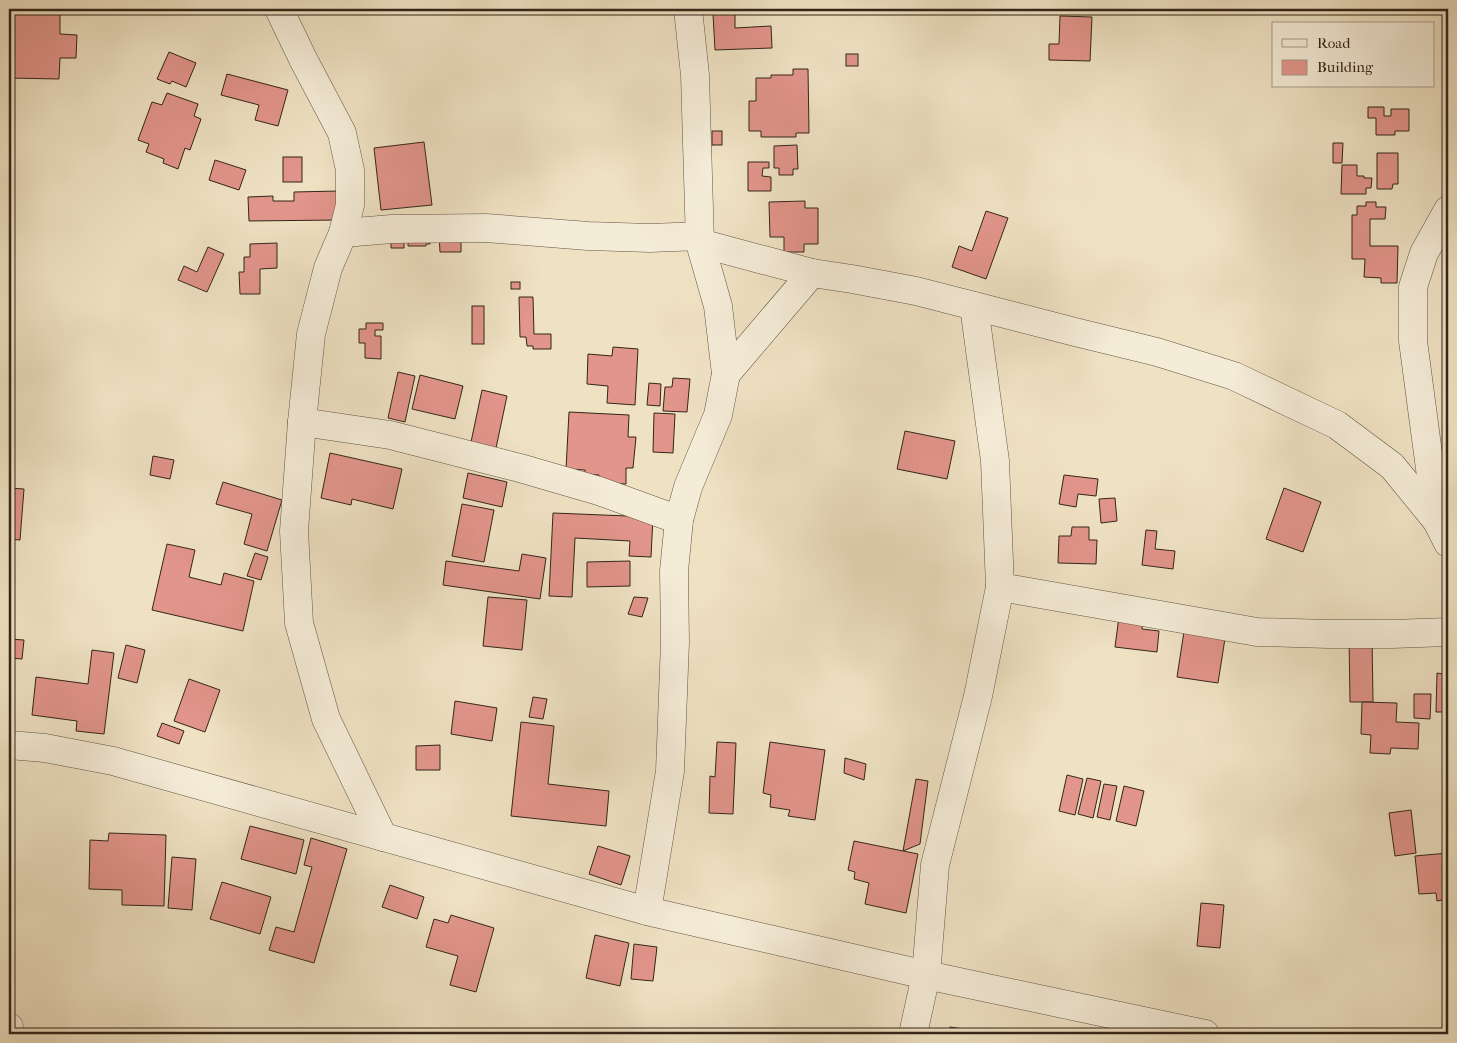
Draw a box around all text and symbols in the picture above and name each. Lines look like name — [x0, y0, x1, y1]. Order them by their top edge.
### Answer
legend — [1272, 22, 1434, 88]
text: Road — [1317, 34, 1351, 52]
text: Building — [1317, 58, 1374, 76]

